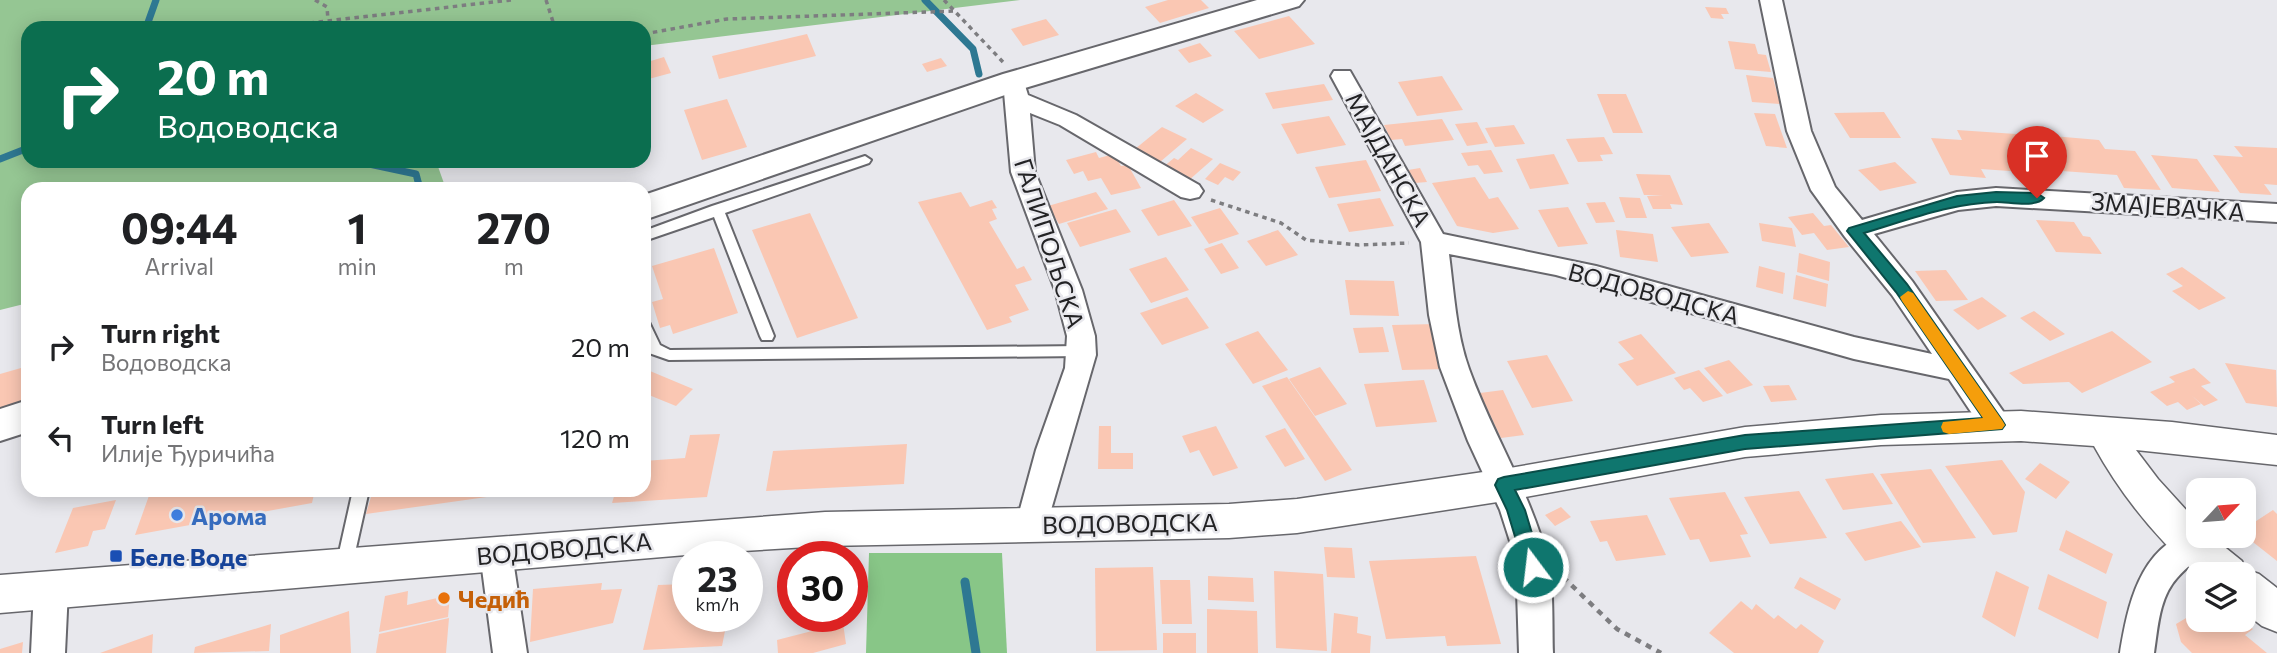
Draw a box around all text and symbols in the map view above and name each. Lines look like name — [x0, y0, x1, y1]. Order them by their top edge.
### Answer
text: 20 m — [157, 45, 269, 105]
icon: right — [42, 49, 133, 140]
street label: МАЈДАНСКА — [1340, 87, 1438, 231]
text: Водоводска — [157, 105, 339, 145]
pin — [2007, 126, 2067, 198]
icon: arrive — [2018, 137, 2056, 175]
street label: ГАЛИПОЉСКА — [1009, 154, 1091, 332]
street label: ЗМАЈЕВАЧКА — [2090, 186, 2246, 226]
text: 09:44 — [121, 201, 237, 253]
text: 1 — [348, 201, 367, 253]
text: 270 — [477, 201, 551, 253]
text: Arrival — [144, 252, 214, 280]
text: min — [337, 252, 377, 280]
text: m — [504, 252, 524, 280]
street label: ВОДОВОДСКА — [1565, 256, 1743, 330]
text: Turn right — [101, 317, 220, 348]
icon: right — [42, 328, 80, 366]
text: 20 m — [571, 331, 630, 362]
text: Водоводска — [101, 348, 232, 376]
text: Turn left — [101, 408, 204, 439]
icon: left — [42, 419, 80, 457]
text: 120 m — [560, 422, 630, 453]
text: Илије Ђуричића — [101, 439, 275, 467]
north arrow — [2186, 478, 2256, 548]
map controls — [2186, 478, 2256, 632]
place label: Арома — [191, 501, 267, 530]
marker: Арома — [169, 507, 185, 523]
street label: ВОДОВОДСКА — [1042, 507, 1218, 539]
street label: ВОДОВОДСКА — [475, 526, 653, 570]
position arrow — [1496, 530, 1570, 604]
speed limit sign: 30 — [777, 541, 868, 632]
place label: Беле Воде — [130, 542, 247, 571]
marker: Беле Воде — [108, 548, 124, 564]
text: 23 — [697, 556, 738, 599]
button: layers — [2186, 562, 2256, 632]
place label: Чедић — [458, 584, 530, 613]
marker: Чедић — [436, 590, 452, 606]
text: km/h — [696, 593, 739, 615]

